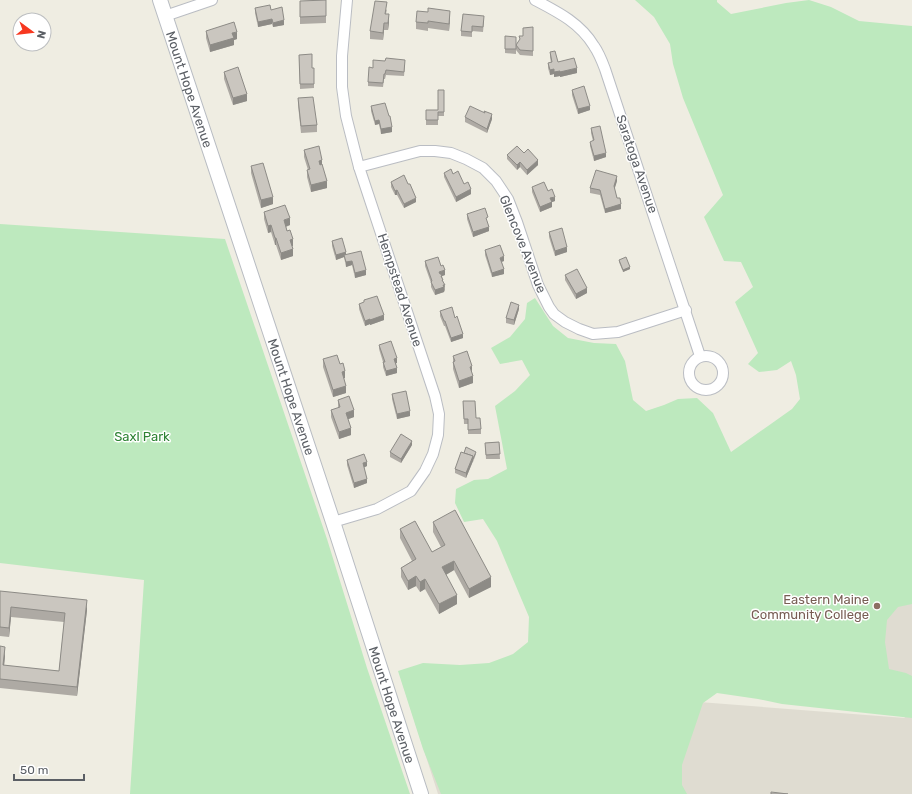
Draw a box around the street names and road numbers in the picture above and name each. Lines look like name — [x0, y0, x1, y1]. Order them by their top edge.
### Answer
street label: Mount Hope Avenue — [163, 29, 216, 149]
street label: Saratoga Avenue — [612, 113, 661, 215]
street label: Glencove Avenue — [497, 193, 549, 295]
street label: Hempstead Avenue — [375, 232, 425, 348]
street label: Mount Hope Avenue — [265, 337, 318, 457]
street label: Mount Hope Avenue — [366, 644, 418, 765]

